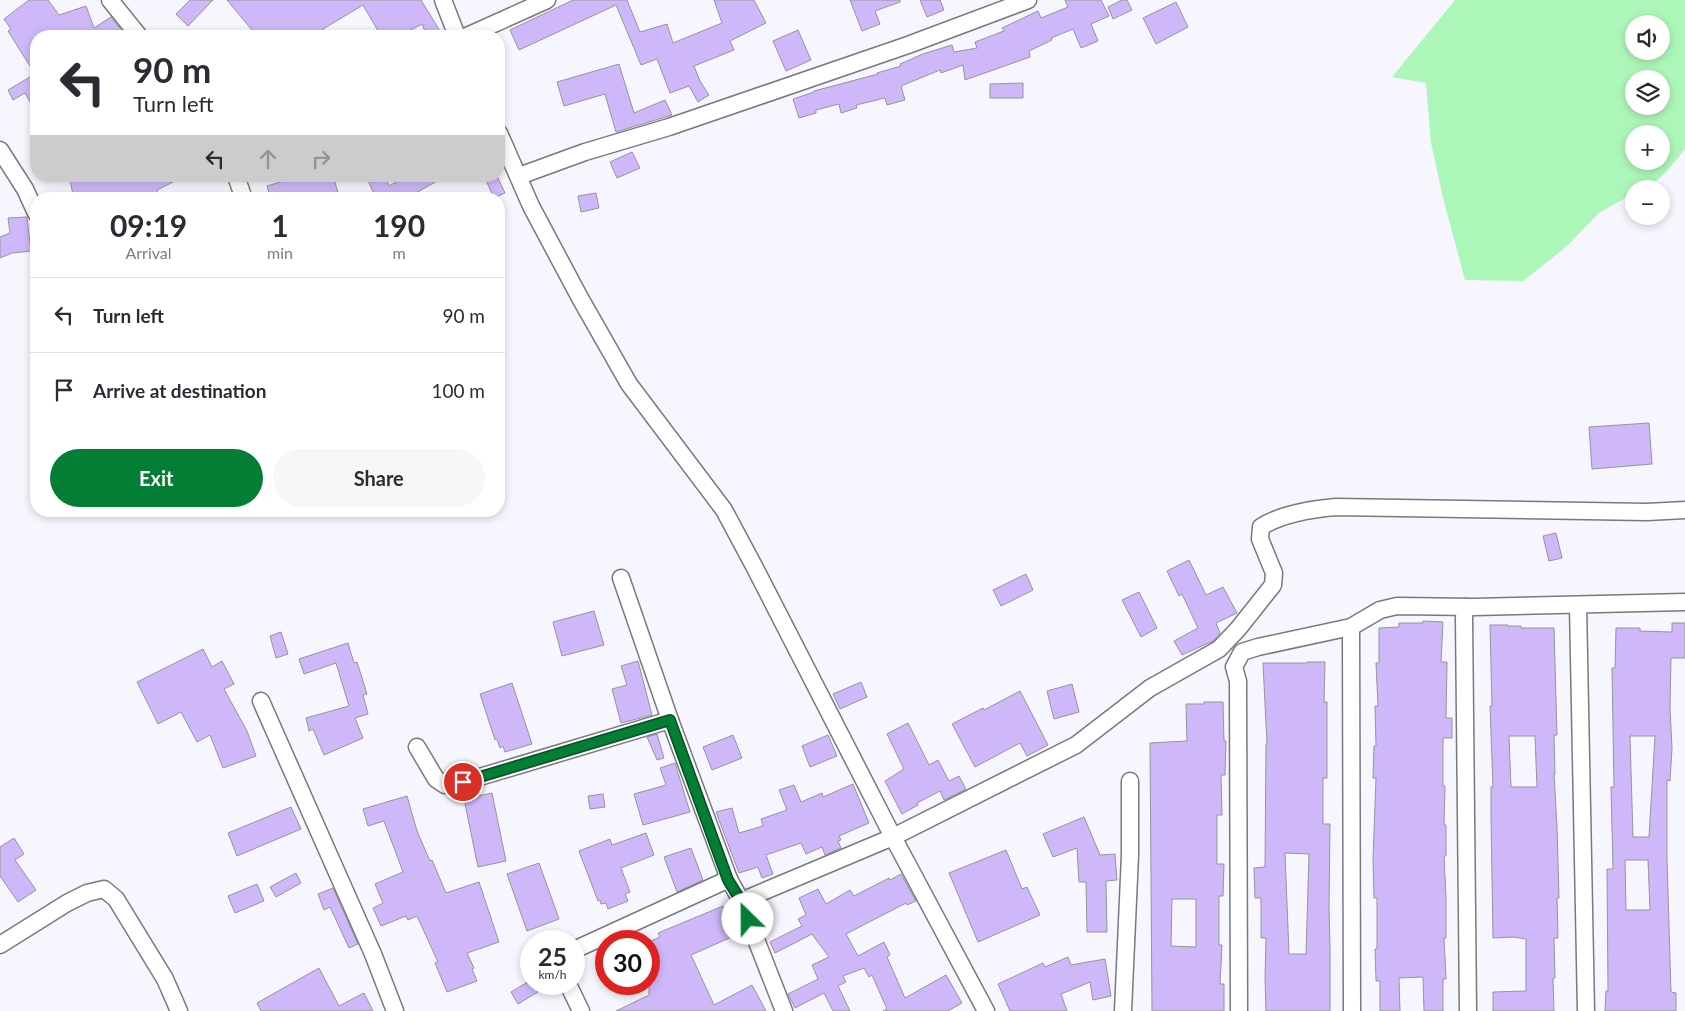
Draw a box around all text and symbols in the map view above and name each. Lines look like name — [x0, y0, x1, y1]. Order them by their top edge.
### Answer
map controls — [1625, 15, 1670, 225]
button: sound — [1625, 15, 1670, 60]
text: 90 m — [133, 48, 211, 90]
icon: left — [50, 50, 115, 115]
button: layers — [1625, 70, 1670, 115]
text: Turn left — [133, 90, 214, 117]
button: + — [1625, 125, 1670, 170]
icon: left — [201, 145, 229, 173]
icon: ahead — [254, 145, 282, 173]
icon: right — [307, 145, 335, 173]
button: − — [1625, 180, 1670, 225]
text: 09:19 — [110, 207, 187, 243]
text: 1 — [271, 207, 289, 243]
text: 190 — [373, 207, 425, 243]
text: Arrival — [125, 243, 172, 262]
text: min — [267, 243, 293, 262]
text: m — [392, 243, 406, 262]
icon: left — [50, 301, 78, 329]
text: Turn left — [93, 304, 164, 327]
text: 90 m — [442, 304, 485, 327]
icon: arrive — [50, 376, 78, 404]
text: Arrive at destination — [93, 379, 266, 402]
text: 100 m — [431, 379, 485, 402]
button: Exit — [50, 449, 263, 507]
button: Share — [273, 449, 485, 507]
pin — [442, 761, 484, 803]
icon: arrive — [449, 768, 477, 796]
position arrow — [721, 892, 773, 944]
speed limit sign: 30 — [595, 930, 660, 995]
text: 25 — [538, 941, 567, 971]
text: km/h — [538, 967, 567, 982]

